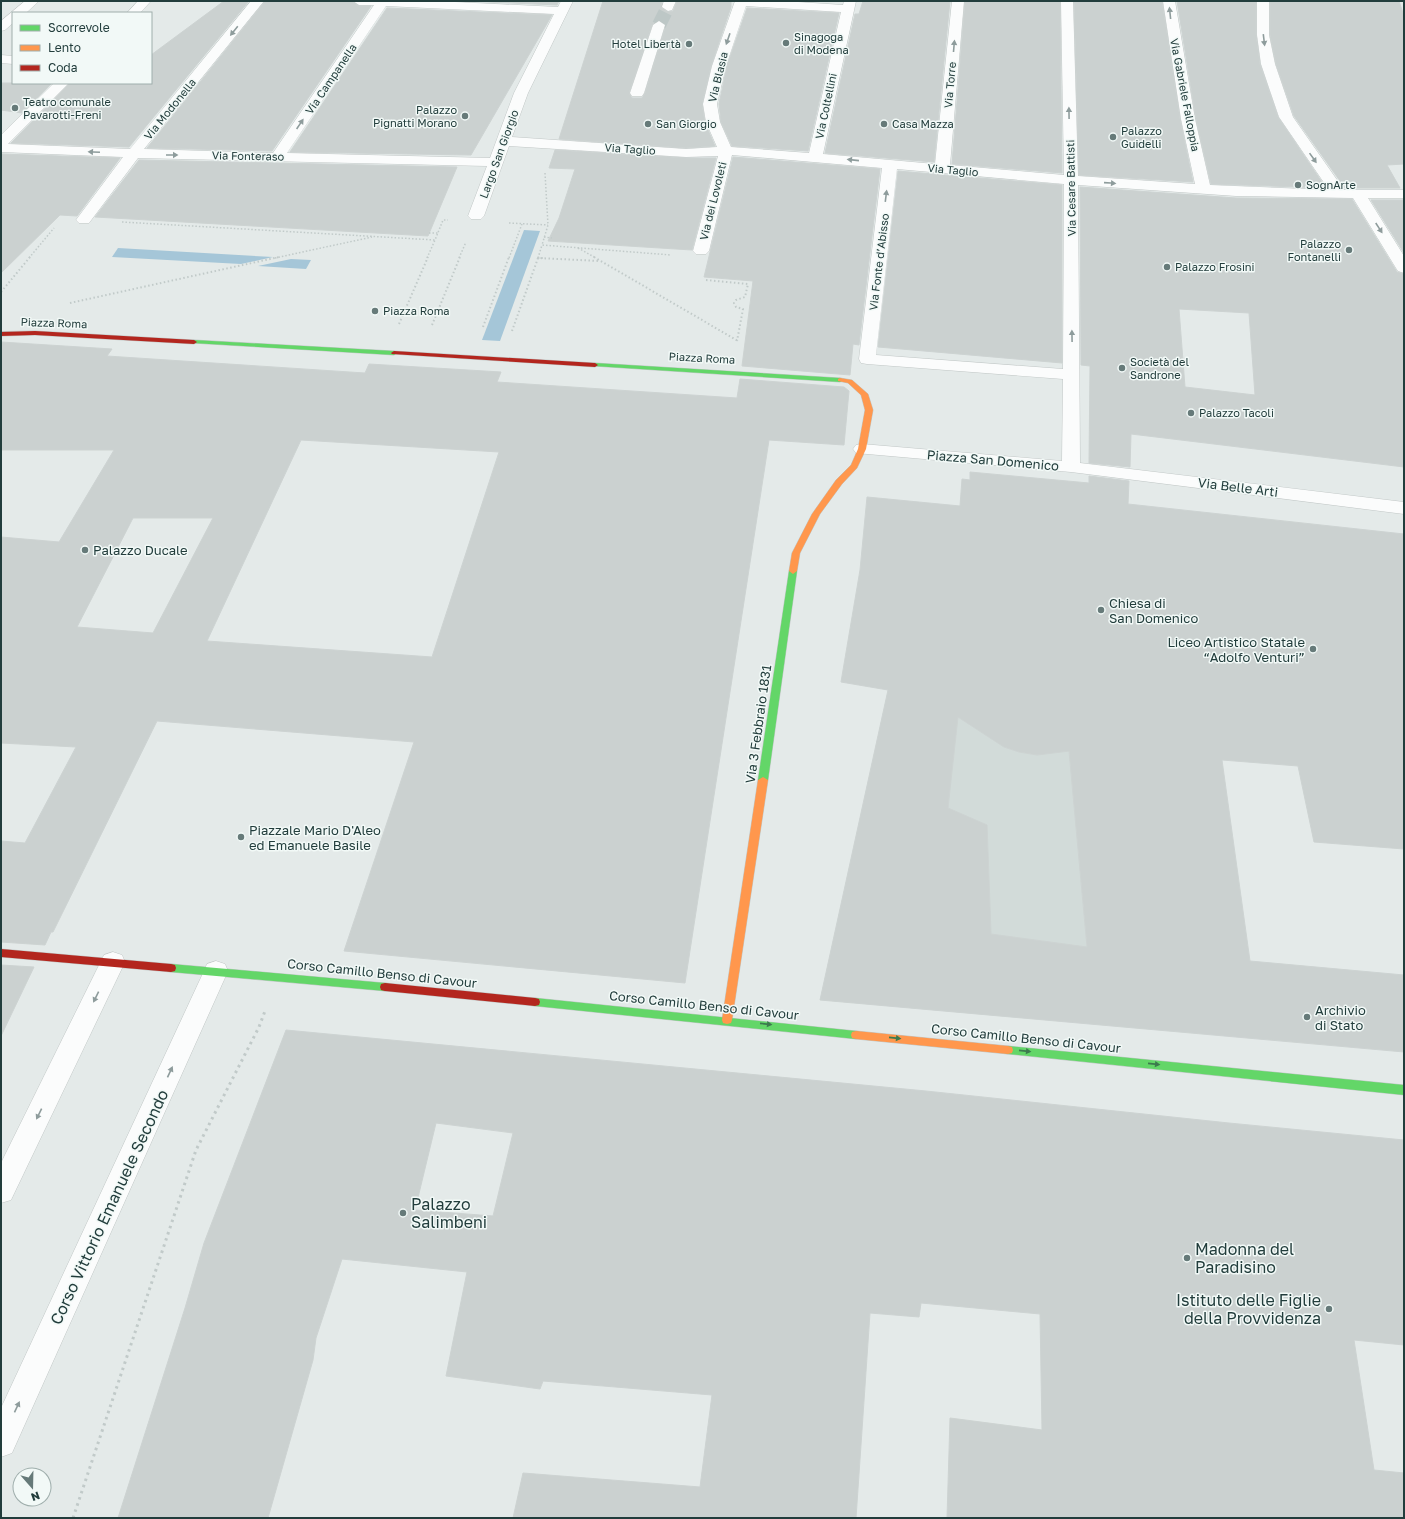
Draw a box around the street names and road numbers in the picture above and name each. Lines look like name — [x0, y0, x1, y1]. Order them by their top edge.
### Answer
street label: Via Gabriele Falloppia — [1168, 37, 1203, 153]
street label: Via Campanella — [302, 41, 359, 116]
street label: Via Blasia — [705, 50, 730, 103]
street label: Via Torre — [941, 61, 958, 109]
street label: Via Coltellini — [812, 72, 839, 140]
street label: Via Modonella — [141, 75, 198, 142]
street label: Largo San Giorgio — [476, 107, 521, 200]
street label: Via Cesare Battisti — [1063, 139, 1078, 237]
street label: Via Taglio — [604, 140, 656, 157]
street label: Via Fonteraso — [212, 148, 285, 163]
street label: Via dei Lovoleti — [696, 160, 729, 241]
street label: Via Taglio — [927, 161, 979, 178]
street label: Via Fonte d’Abisso — [866, 212, 891, 311]
street label: Piazza Roma — [21, 315, 88, 330]
street label: Piazza Roma — [668, 349, 736, 366]
street label: Piazza San Domenico — [926, 446, 1060, 474]
street label: Via Belle Arti — [1197, 474, 1279, 500]
street label: Via 3 Febbraio 1831 — [742, 664, 774, 784]
street label: Corso Camillo Benso di Cavour — [286, 955, 478, 991]
street label: Corso Camillo Benso di Cavour — [608, 987, 800, 1023]
street label: Corso Camillo Benso di Cavour — [930, 1020, 1122, 1056]
street label: Corso Vittorio Emanuele Secondo — [46, 1086, 172, 1328]

